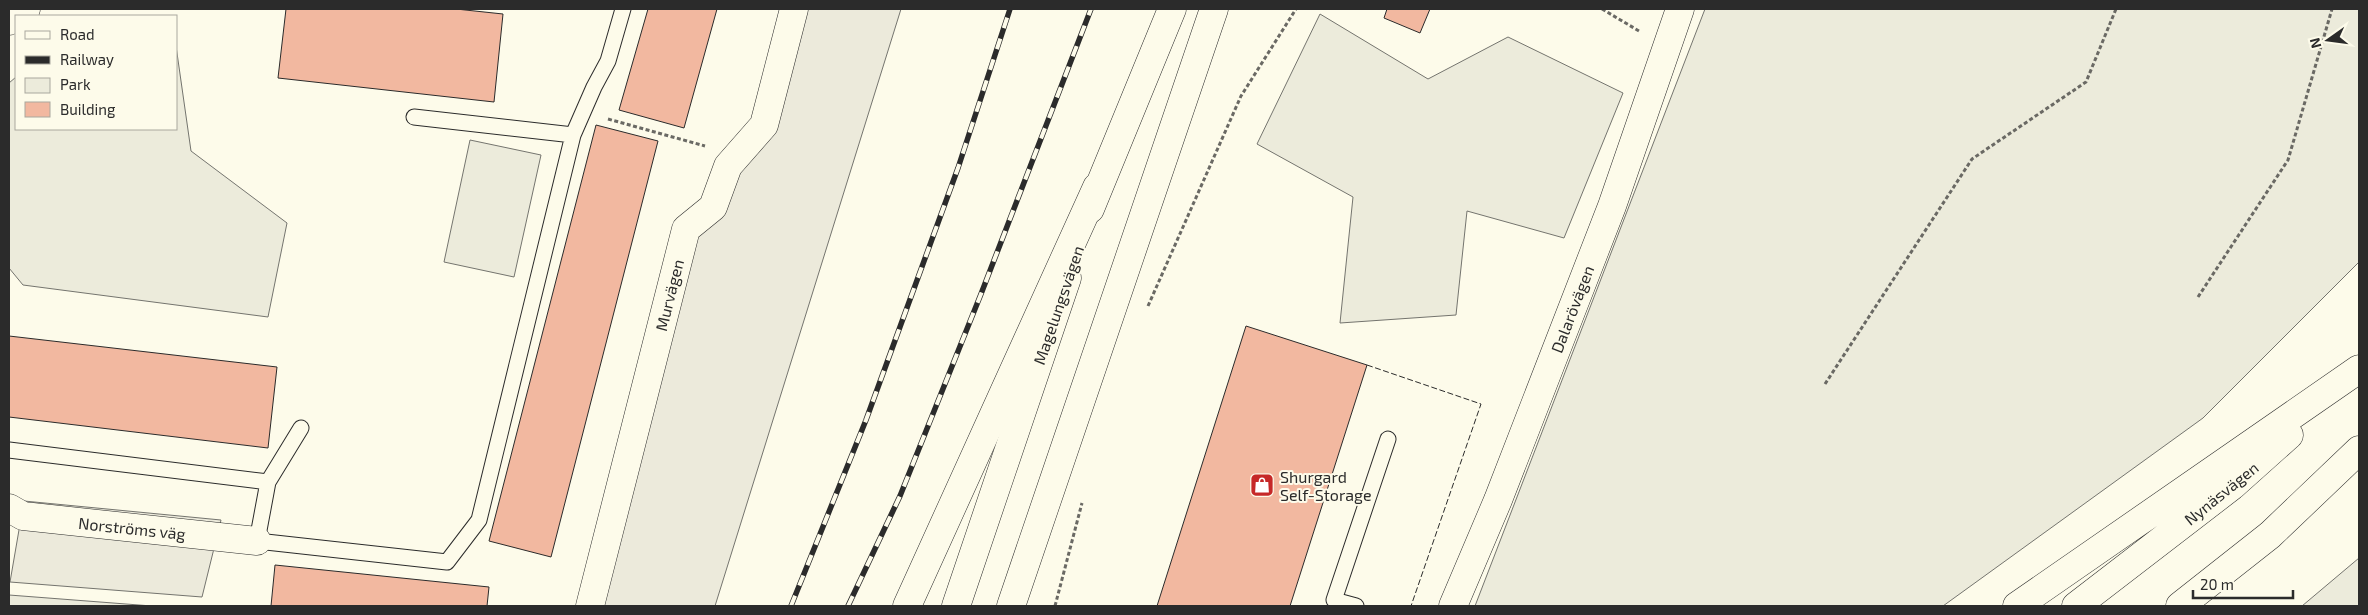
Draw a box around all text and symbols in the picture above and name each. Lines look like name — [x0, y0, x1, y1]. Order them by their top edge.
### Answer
legend — [15, 15, 178, 130]
north arrow — [2303, 15, 2353, 65]
text: Road — [60, 25, 95, 43]
text: N — [2305, 36, 2324, 50]
text: Railway — [60, 50, 114, 68]
text: Park — [60, 75, 91, 93]
text: Building — [60, 100, 116, 118]
street label: Magelungsvägen — [1029, 243, 1087, 367]
street label: Murvägen — [651, 257, 687, 333]
street label: Dalarövägen — [1547, 263, 1597, 355]
street label: Nynäsvägen — [2180, 457, 2262, 529]
place label: Shurgard Self-Storage — [1280, 467, 1372, 504]
shop icon: Shurgard Self-Storage — [1249, 472, 1275, 498]
street label: Norströms väg — [77, 513, 187, 543]
scale bar — [2193, 568, 2293, 600]
text: 20 m — [2200, 575, 2234, 593]

